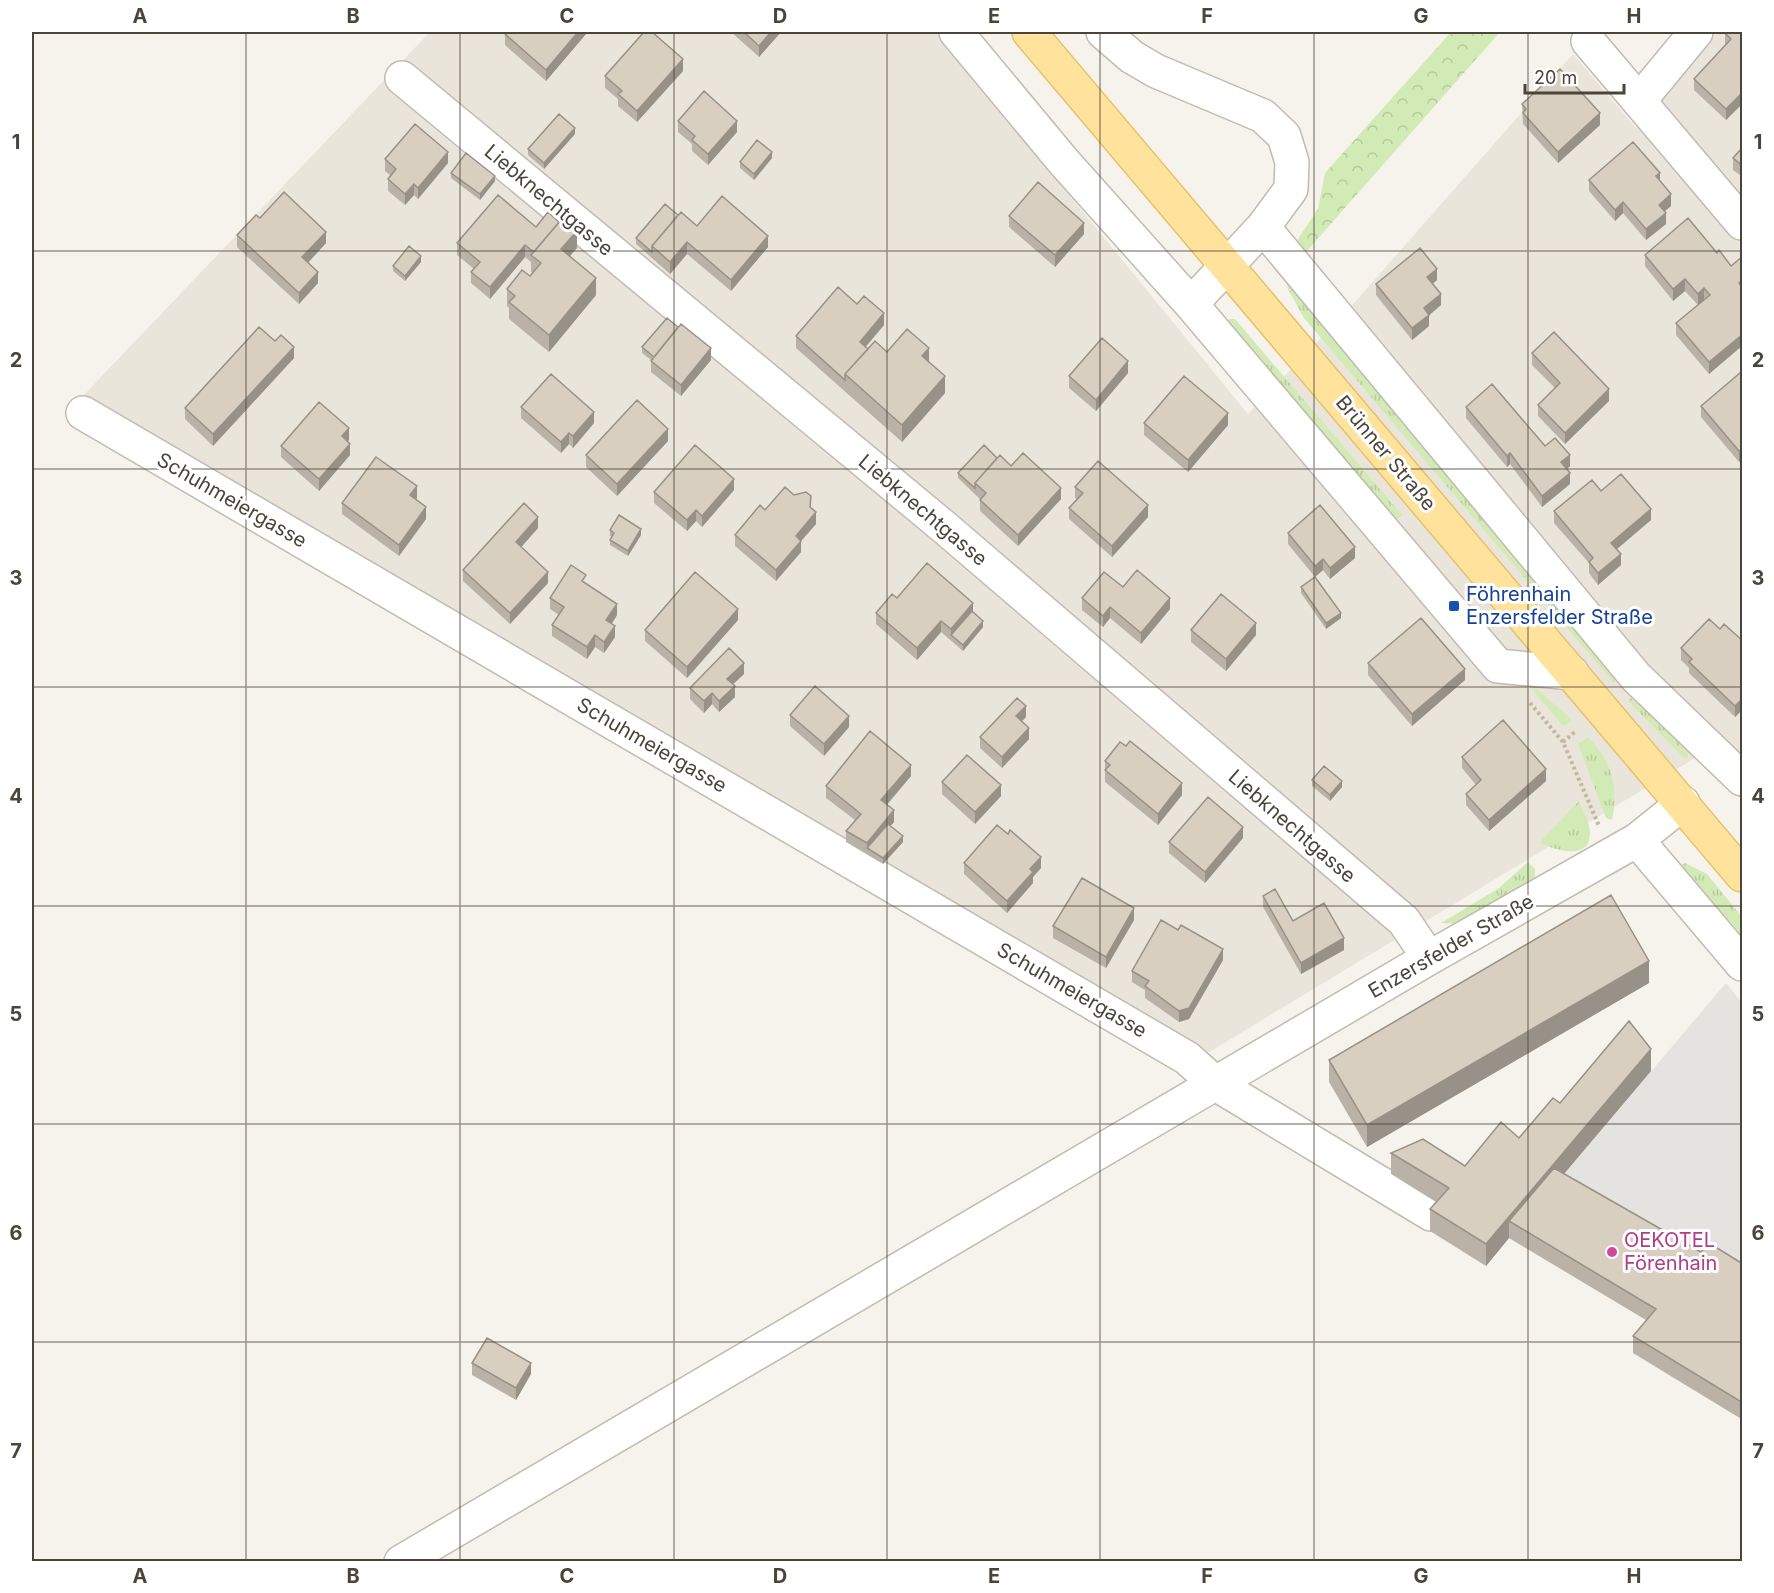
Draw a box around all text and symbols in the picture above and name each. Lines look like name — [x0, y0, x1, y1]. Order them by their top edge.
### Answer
text: A — [133, 4, 148, 28]
text: B — [346, 4, 360, 28]
text: C — [560, 4, 574, 28]
text: D — [773, 4, 787, 28]
text: E — [988, 4, 1000, 28]
text: F — [1201, 4, 1213, 28]
text: G — [1413, 4, 1429, 28]
text: H — [1627, 4, 1641, 28]
scale bar — [1525, 57, 1624, 95]
text: 20 m — [1534, 67, 1577, 88]
text: 1 — [12, 130, 20, 154]
text: 1 — [1754, 130, 1762, 154]
street label: Liebknechtgasse — [480, 139, 618, 261]
text: 2 — [10, 348, 22, 372]
text: 2 — [1752, 348, 1764, 372]
street label: Brünner Straße — [1331, 391, 1441, 515]
street label: Schuhmeiergasse — [153, 447, 311, 553]
street label: Liebknechtgasse — [854, 449, 992, 571]
text: 3 — [10, 566, 22, 590]
text: 3 — [1752, 566, 1764, 590]
place label: Föhrenhain Enzersfelder Straße — [1466, 582, 1653, 629]
marker: Föhrenhain Enzersfelder Straße — [1447, 599, 1461, 613]
street label: Schuhmeiergasse — [573, 692, 731, 798]
street label: Liebknechtgasse — [1224, 764, 1360, 888]
text: 4 — [9, 784, 23, 808]
text: 4 — [1751, 784, 1765, 808]
street label: Enzersfelder Straße — [1364, 889, 1538, 1003]
street label: Schuhmeiergasse — [993, 937, 1151, 1043]
text: 5 — [10, 1002, 22, 1026]
text: 5 — [1752, 1002, 1764, 1026]
text: 6 — [10, 1221, 23, 1245]
text: 6 — [1752, 1221, 1765, 1245]
place label: OEKOTEL Förenhain — [1624, 1228, 1717, 1275]
marker: OEKOTEL Förenhain — [1605, 1245, 1619, 1259]
text: 7 — [10, 1439, 22, 1463]
text: 7 — [1752, 1439, 1764, 1463]
text: A — [133, 1564, 148, 1588]
text: B — [346, 1564, 360, 1588]
text: C — [560, 1564, 574, 1588]
text: D — [773, 1564, 787, 1588]
text: E — [988, 1564, 1000, 1588]
text: F — [1201, 1564, 1213, 1588]
text: G — [1413, 1564, 1429, 1588]
text: H — [1627, 1564, 1641, 1588]

